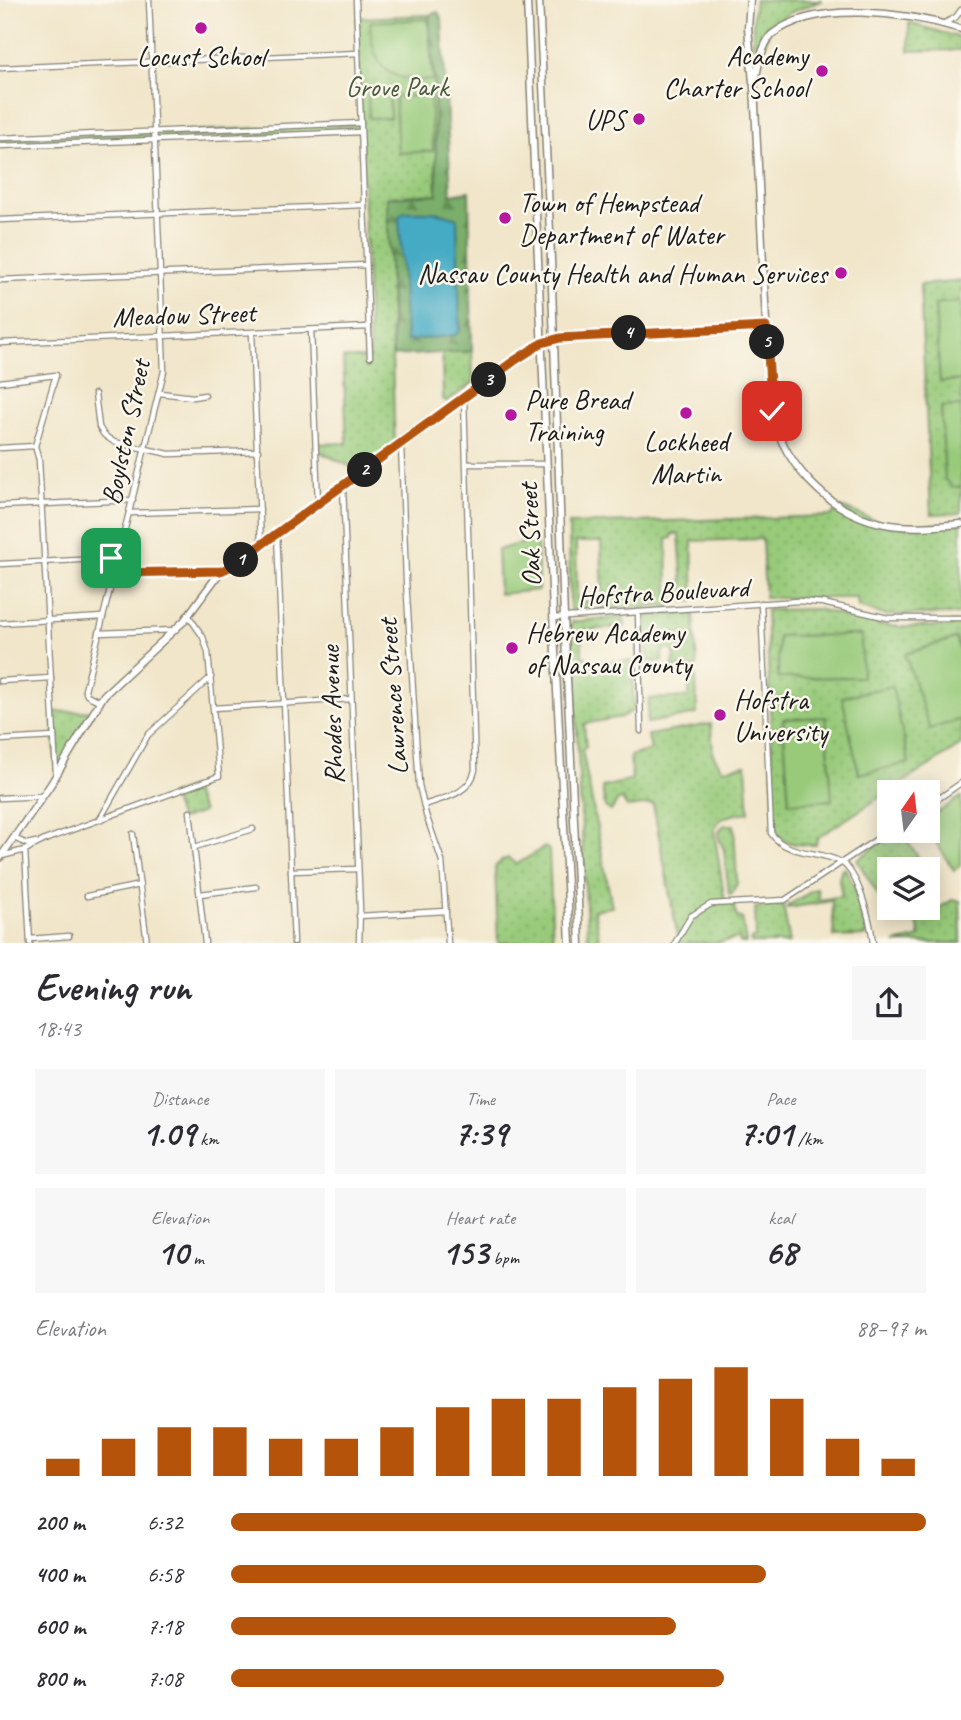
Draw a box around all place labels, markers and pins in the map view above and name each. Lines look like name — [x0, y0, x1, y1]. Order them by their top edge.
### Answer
marker: Locust School — [193, 20, 209, 36]
place label: Academy Charter School — [664, 38, 813, 105]
place label: Locust School — [137, 39, 270, 74]
marker: Academy Charter School — [814, 63, 830, 79]
place label: UPS — [585, 102, 628, 137]
marker: UPS — [631, 111, 647, 127]
place label: Town of Hempstead Department of Water — [519, 185, 726, 252]
marker: Town of Hempstead Department of Water — [497, 210, 513, 226]
place label: Nassau County Health and Human Services — [417, 256, 829, 291]
marker: Nassau County Health and Human Services — [833, 265, 849, 281]
pin: 4 — [612, 316, 646, 350]
pin: 5 — [750, 324, 784, 360]
pin: 3 — [472, 362, 506, 398]
pin — [742, 381, 802, 441]
place label: Pure Bread Training — [525, 382, 634, 449]
marker: Lockheed Martin — [678, 405, 694, 421]
marker: Pure Bread Training — [503, 407, 519, 423]
place label: Lockheed Martin — [644, 424, 732, 491]
pin: 2 — [348, 452, 382, 488]
pin — [81, 528, 141, 588]
pin: 1 — [224, 542, 258, 578]
place label: Hebrew Academy of Nassau County — [526, 615, 694, 682]
marker: Hebrew Academy of Nassau County — [504, 640, 520, 656]
place label: Hofstra University — [734, 682, 830, 749]
marker: Hofstra University — [712, 707, 728, 723]

